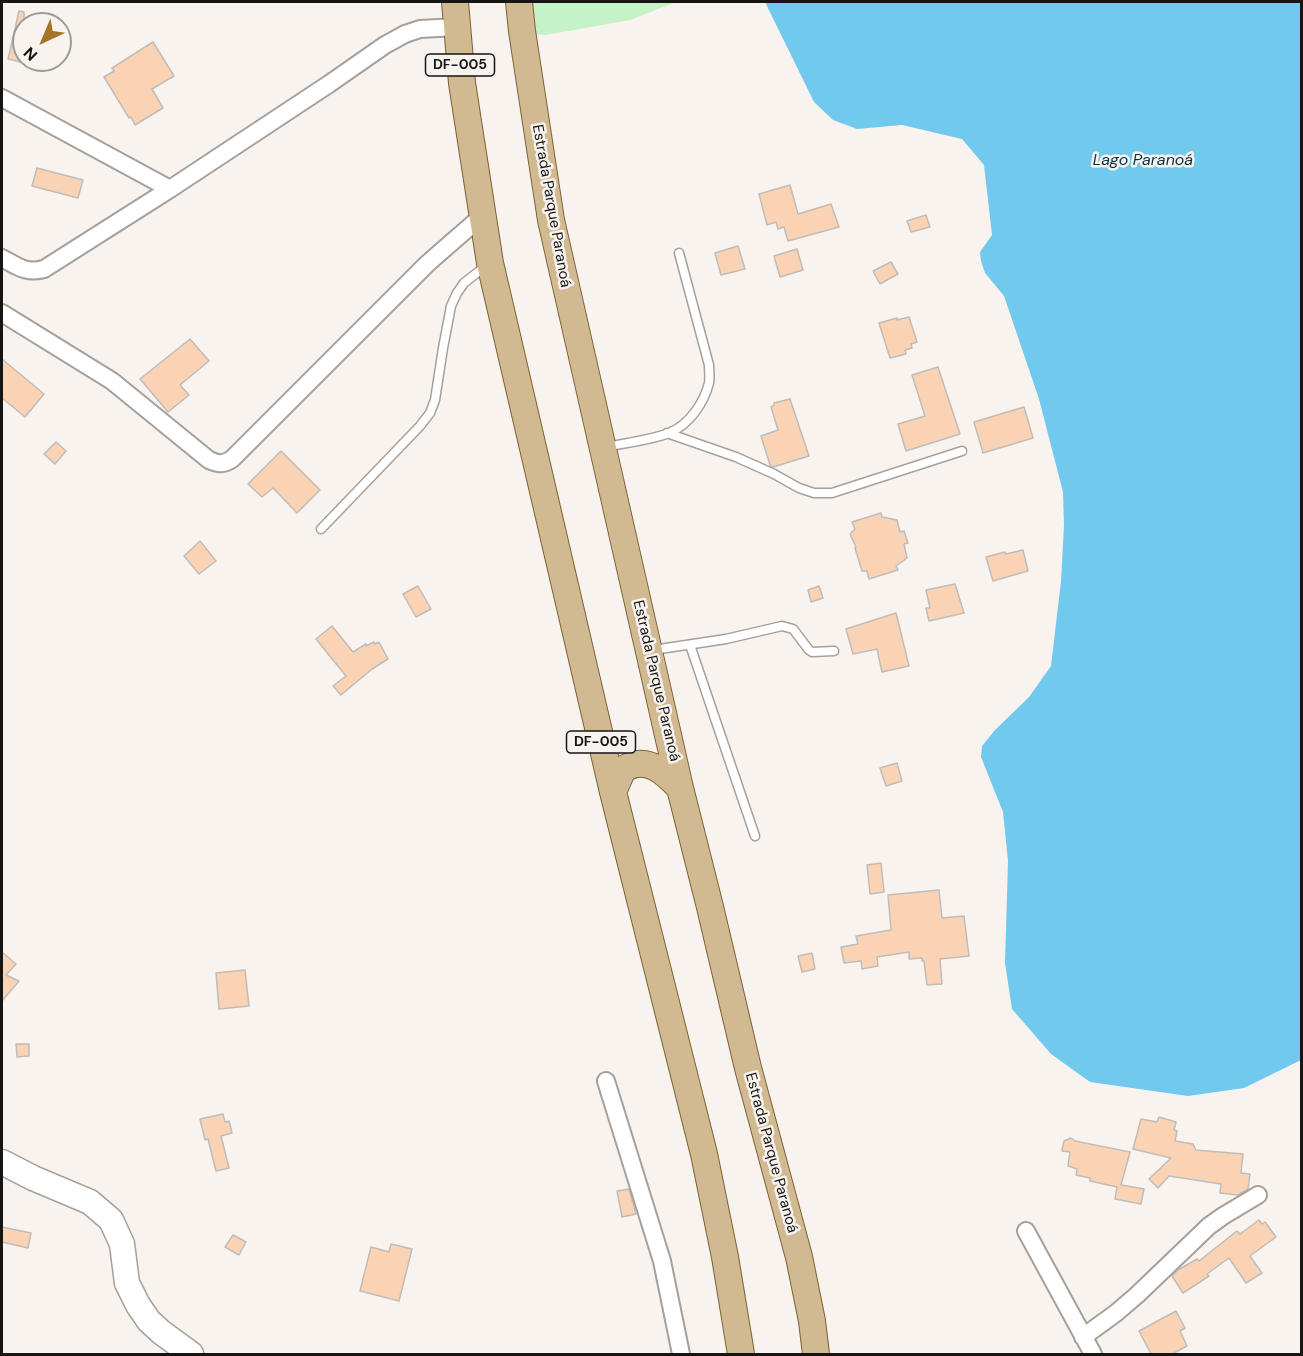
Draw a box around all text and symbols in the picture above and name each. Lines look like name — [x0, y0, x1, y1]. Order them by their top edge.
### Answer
north arrow — [12, 12, 72, 72]
text: N — [19, 42, 42, 65]
road number: DF-005 — [426, 54, 494, 76]
street label: Estrada Parque Paranoá — [528, 123, 574, 289]
water label: Lago Paranoá — [1093, 151, 1193, 171]
street label: Estrada Parque Paranoá — [629, 599, 683, 763]
road number: DF-005 — [566, 731, 636, 753]
street label: Estrada Parque Paranoá — [741, 1071, 801, 1235]

